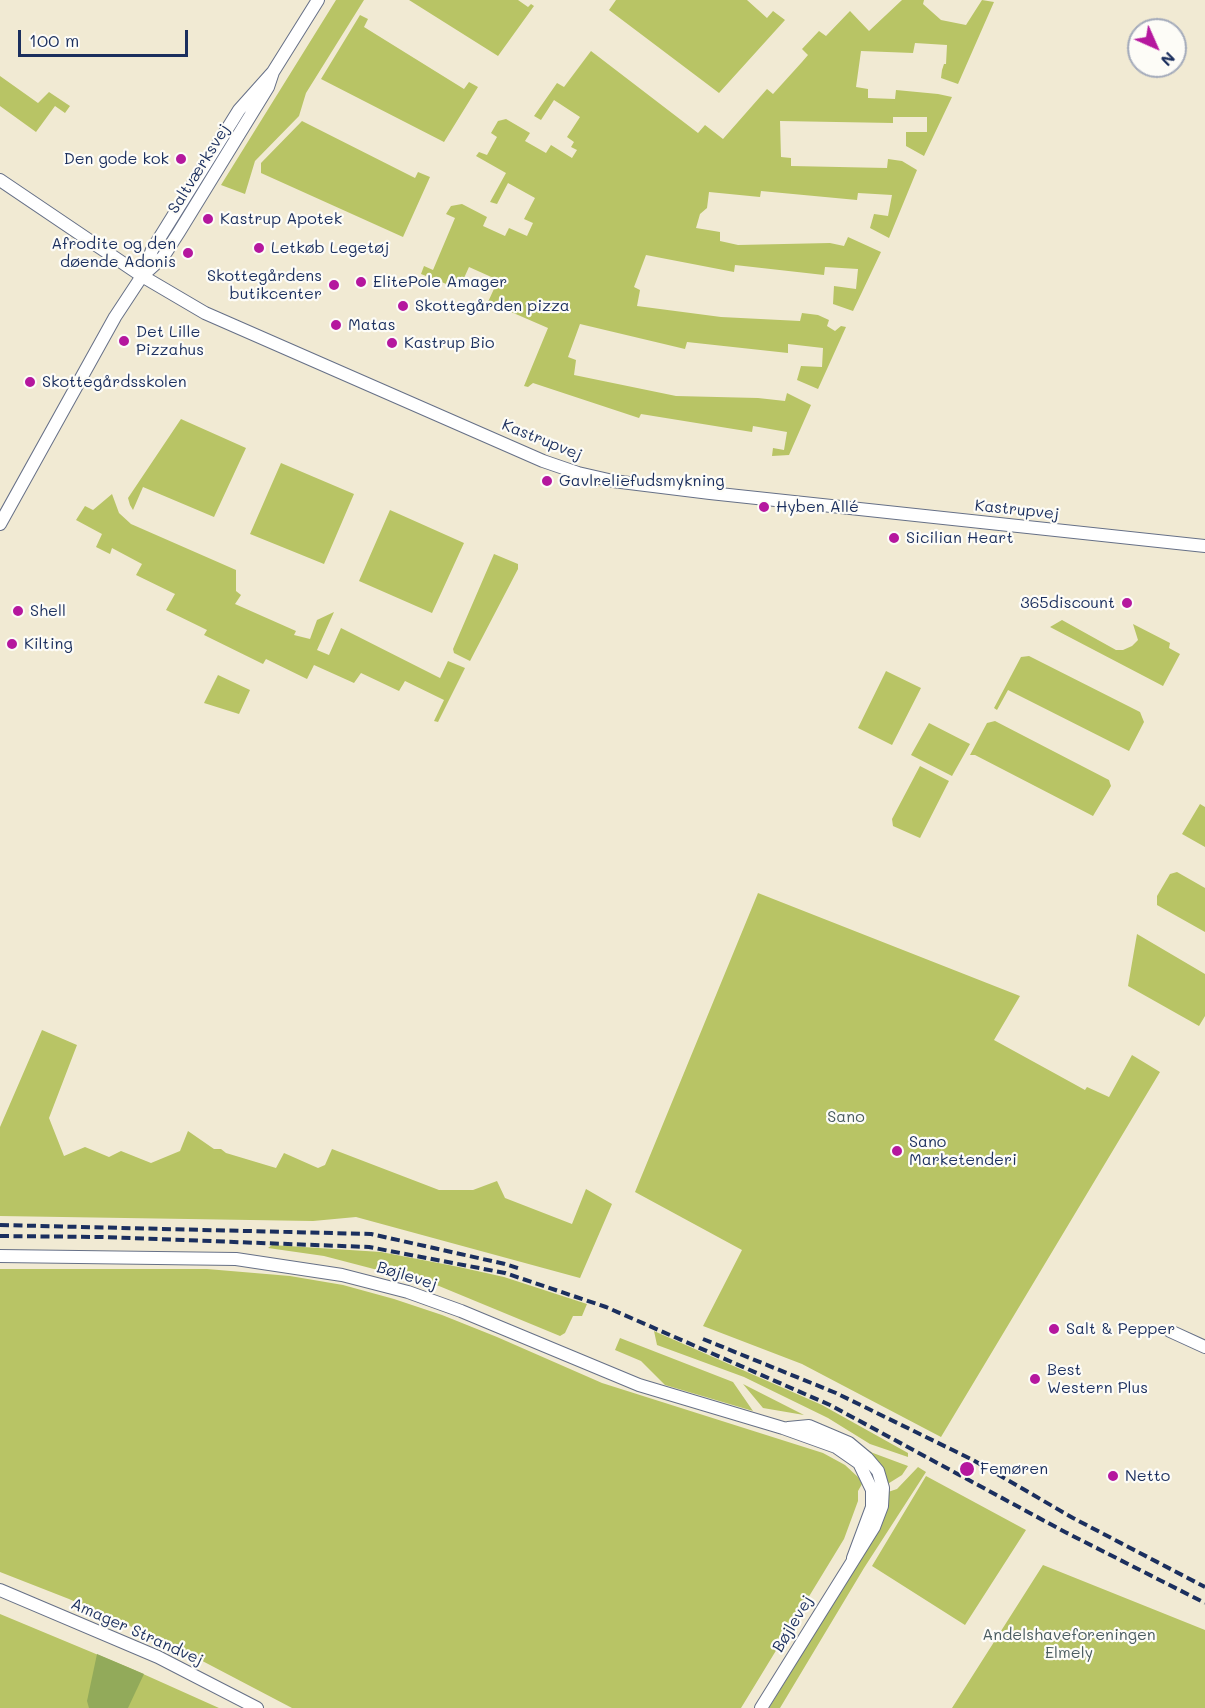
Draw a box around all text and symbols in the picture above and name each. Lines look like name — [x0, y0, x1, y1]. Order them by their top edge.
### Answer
scale bar — [21, 18, 190, 56]
north arrow — [1127, 18, 1187, 78]
text: 100 m — [29, 28, 79, 52]
text: N — [1157, 48, 1180, 71]
street label: Saltværksvej — [164, 121, 234, 217]
place label: Den gode kok — [64, 149, 169, 169]
marker: Den gode kok — [174, 152, 188, 166]
place label: Kastrup Apotek — [220, 209, 342, 229]
marker: Kastrup Apotek — [201, 212, 215, 226]
place label: Afrodite og den døende Adonis — [51, 234, 176, 272]
place label: Letkøb Legetøj — [271, 238, 389, 258]
marker: Letkøb Legetøj — [252, 241, 266, 255]
marker: Afrodite og den døende Adonis — [181, 246, 195, 260]
place label: Skottegårdens butikcenter — [207, 266, 322, 304]
place label: ElitePole Amager — [373, 272, 507, 292]
marker: ElitePole Amager — [354, 275, 368, 289]
marker: Skottegårdens butikcenter — [327, 278, 341, 292]
place label: Skottegården pizza — [415, 296, 570, 316]
marker: Skottegården pizza — [396, 299, 410, 313]
place label: Matas — [348, 315, 396, 335]
marker: Matas — [329, 318, 343, 332]
place label: Det Lille Pizzahus — [136, 322, 204, 360]
place label: Kastrup Bio — [404, 333, 495, 353]
marker: Det Lille Pizzahus — [117, 334, 131, 348]
marker: Kastrup Bio — [385, 336, 399, 350]
place label: Skottegårdsskolen — [42, 372, 187, 392]
marker: Skottegårdsskolen — [23, 375, 37, 389]
street label: Kastrupvej — [499, 415, 585, 465]
place label: Gavlreliefudsmykning — [559, 471, 724, 491]
marker: Gavlreliefudsmykning — [540, 474, 554, 488]
street label: Kastrupvej — [974, 496, 1060, 524]
place label: Hyben Allé — [776, 497, 859, 517]
marker: Hyben Allé — [757, 500, 771, 514]
place label: Sicilian Heart — [906, 528, 1013, 548]
marker: Sicilian Heart — [887, 531, 901, 545]
place label: 365discount — [1020, 593, 1115, 613]
marker: 365discount — [1120, 596, 1134, 610]
place label: Shell — [30, 601, 66, 621]
marker: Shell — [11, 604, 25, 618]
place label: Kilting — [24, 634, 73, 654]
marker: Kilting — [5, 637, 19, 651]
park label: Sano — [827, 1107, 865, 1127]
place label: Sano Marketenderi — [909, 1132, 1017, 1170]
marker: Sano Marketenderi — [890, 1144, 904, 1158]
street label: Bøjlevej — [374, 1258, 440, 1294]
place label: Salt & Pepper — [1066, 1319, 1175, 1339]
marker: Salt & Pepper — [1047, 1322, 1061, 1336]
place label: Best Western Plus — [1047, 1360, 1148, 1398]
marker: Best Western Plus — [1028, 1372, 1042, 1386]
place label: Femøren — [980, 1459, 1048, 1479]
marker: Femøren — [958, 1460, 976, 1478]
place label: Netto — [1125, 1466, 1170, 1486]
marker: Netto — [1106, 1469, 1120, 1483]
street label: Bøjlevej — [769, 1592, 817, 1656]
street label: Amager Strandvej — [68, 1594, 206, 1670]
park label: Andelshaveforeningen Elmely — [982, 1625, 1156, 1663]

